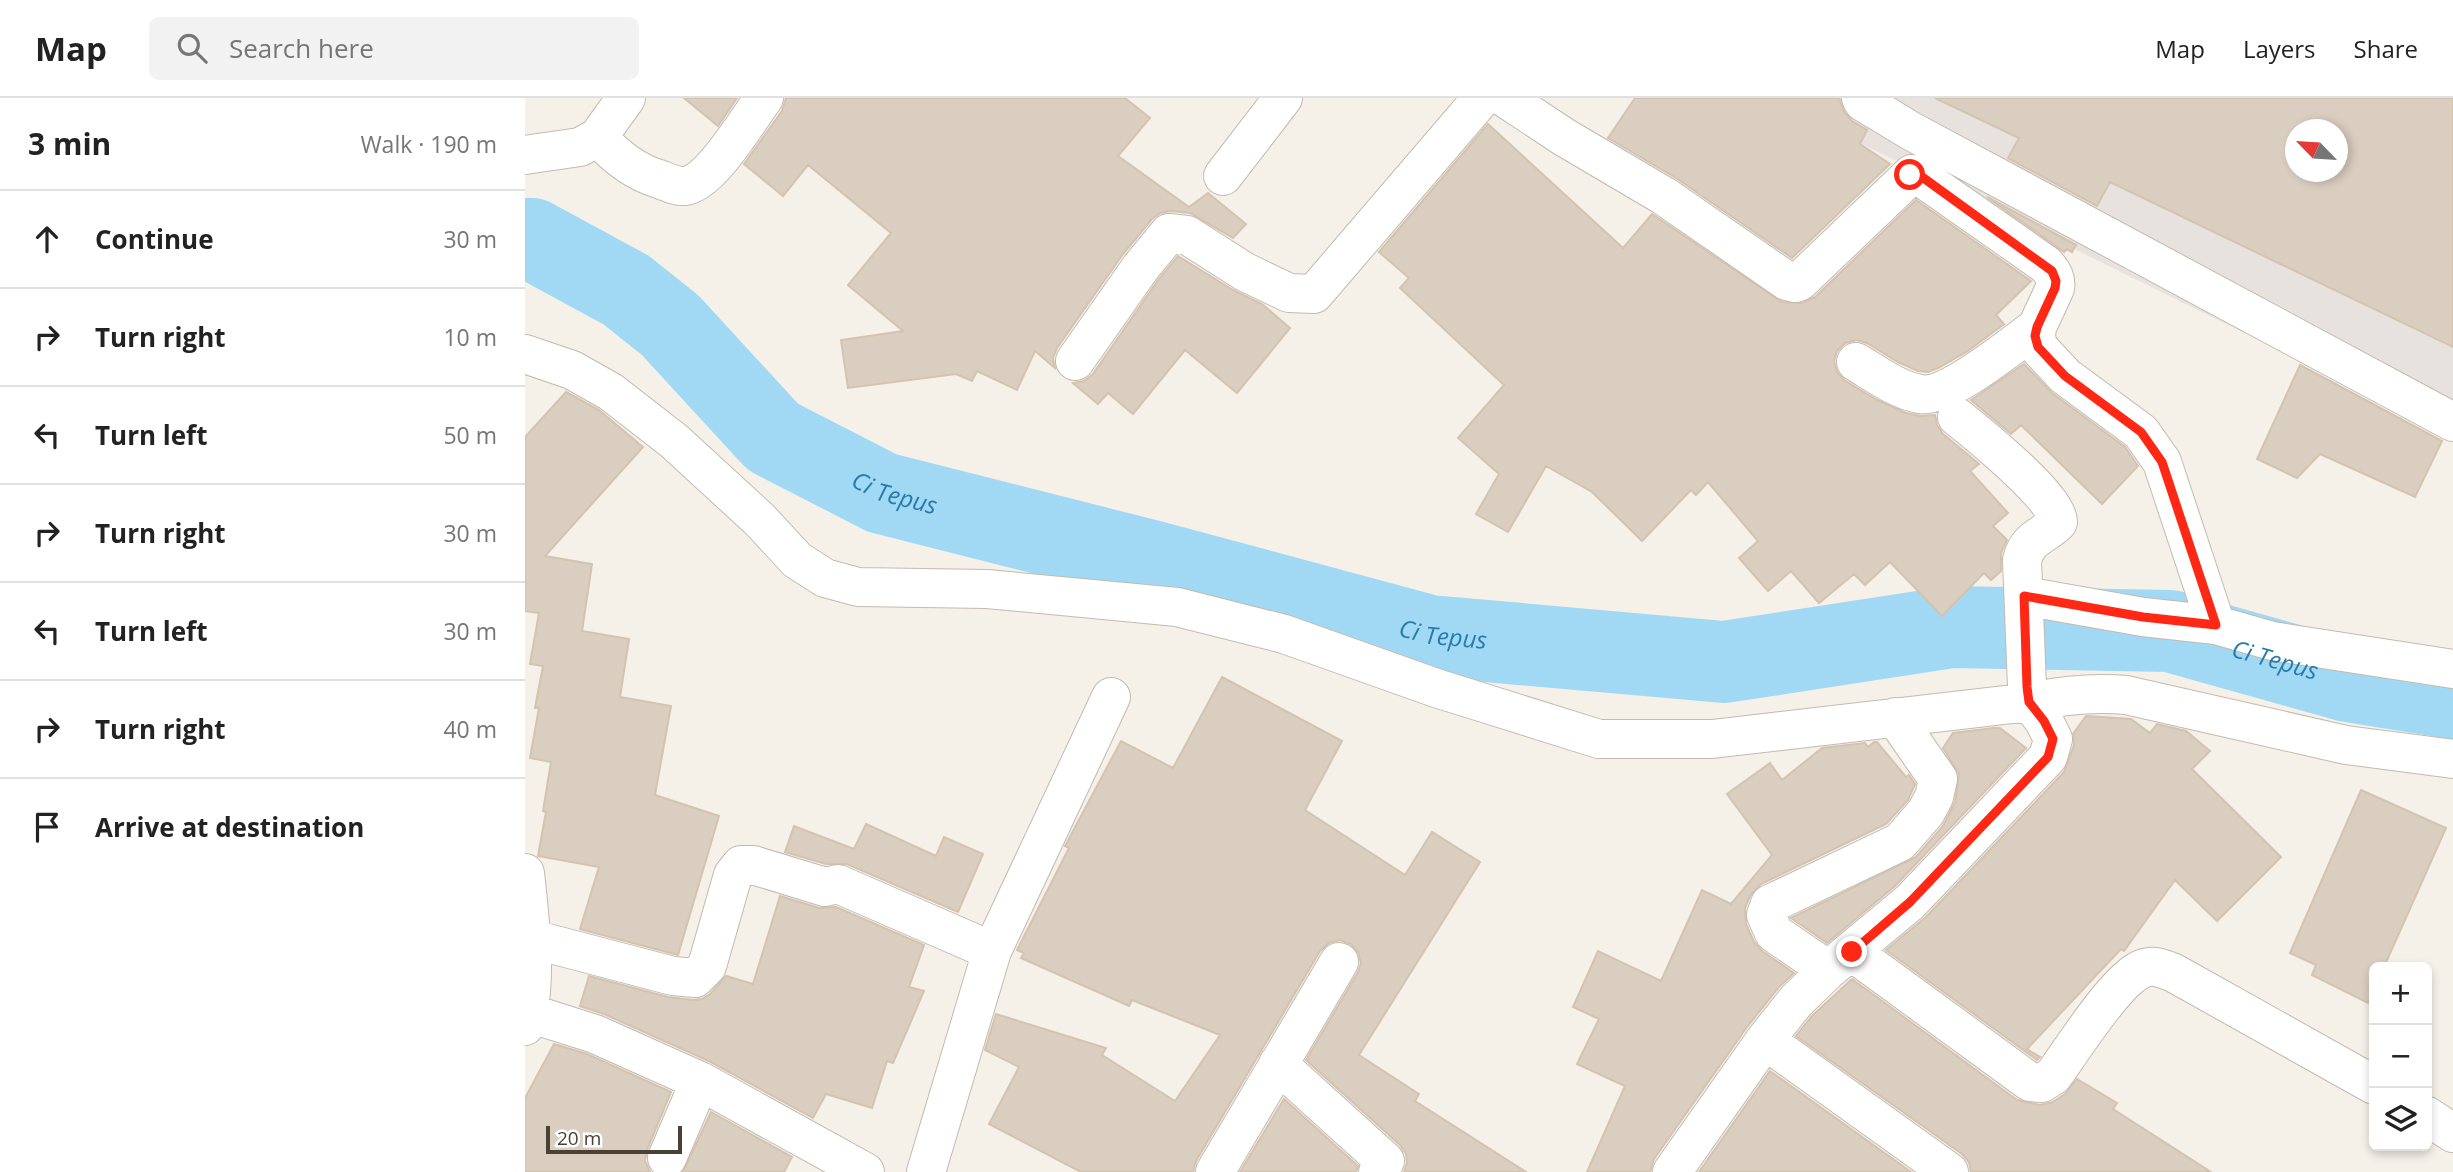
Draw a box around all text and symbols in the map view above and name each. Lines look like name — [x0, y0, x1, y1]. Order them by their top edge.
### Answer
search box — [149, 17, 639, 80]
text: Map — [35, 26, 107, 71]
icon: search — [173, 29, 211, 67]
text: Search here — [229, 30, 374, 66]
text: Map — [2155, 32, 2205, 65]
text: Layers — [2243, 32, 2316, 65]
text: Share — [2354, 32, 2418, 65]
north arrow — [2285, 119, 2348, 182]
text: 3 min — [28, 123, 111, 164]
text: Walk · 190 m — [360, 128, 497, 160]
route start — [1894, 159, 1925, 190]
icon: ahead — [28, 220, 66, 258]
text: Continue — [95, 221, 214, 257]
text: 30 m — [443, 223, 497, 255]
icon: right — [28, 318, 66, 356]
text: Turn right — [95, 319, 226, 355]
text: 10 m — [443, 321, 497, 353]
icon: left — [28, 416, 66, 454]
text: Turn left — [95, 417, 207, 453]
text: 50 m — [443, 419, 497, 451]
water label: Ci Tepus — [847, 462, 941, 521]
icon: right — [28, 514, 66, 552]
text: Turn right — [95, 515, 226, 551]
text: 30 m — [443, 517, 497, 549]
water label: Ci Tepus — [1396, 610, 1488, 656]
icon: left — [28, 612, 66, 650]
text: Turn left — [95, 613, 207, 649]
text: 30 m — [443, 615, 497, 647]
water label: Ci Tepus — [2228, 631, 2322, 687]
icon: right — [28, 710, 66, 748]
text: Turn right — [95, 711, 226, 747]
text: 40 m — [443, 713, 497, 745]
icon: arrive — [28, 808, 66, 846]
text: Arrive at destination — [95, 809, 364, 845]
route end — [1836, 936, 1867, 967]
map controls — [2369, 962, 2432, 1151]
button: + — [2369, 962, 2432, 1025]
button: − — [2369, 1025, 2432, 1088]
button: layers — [2369, 1088, 2432, 1151]
scale bar — [546, 1123, 683, 1155]
text: 20 m — [557, 1125, 601, 1151]

